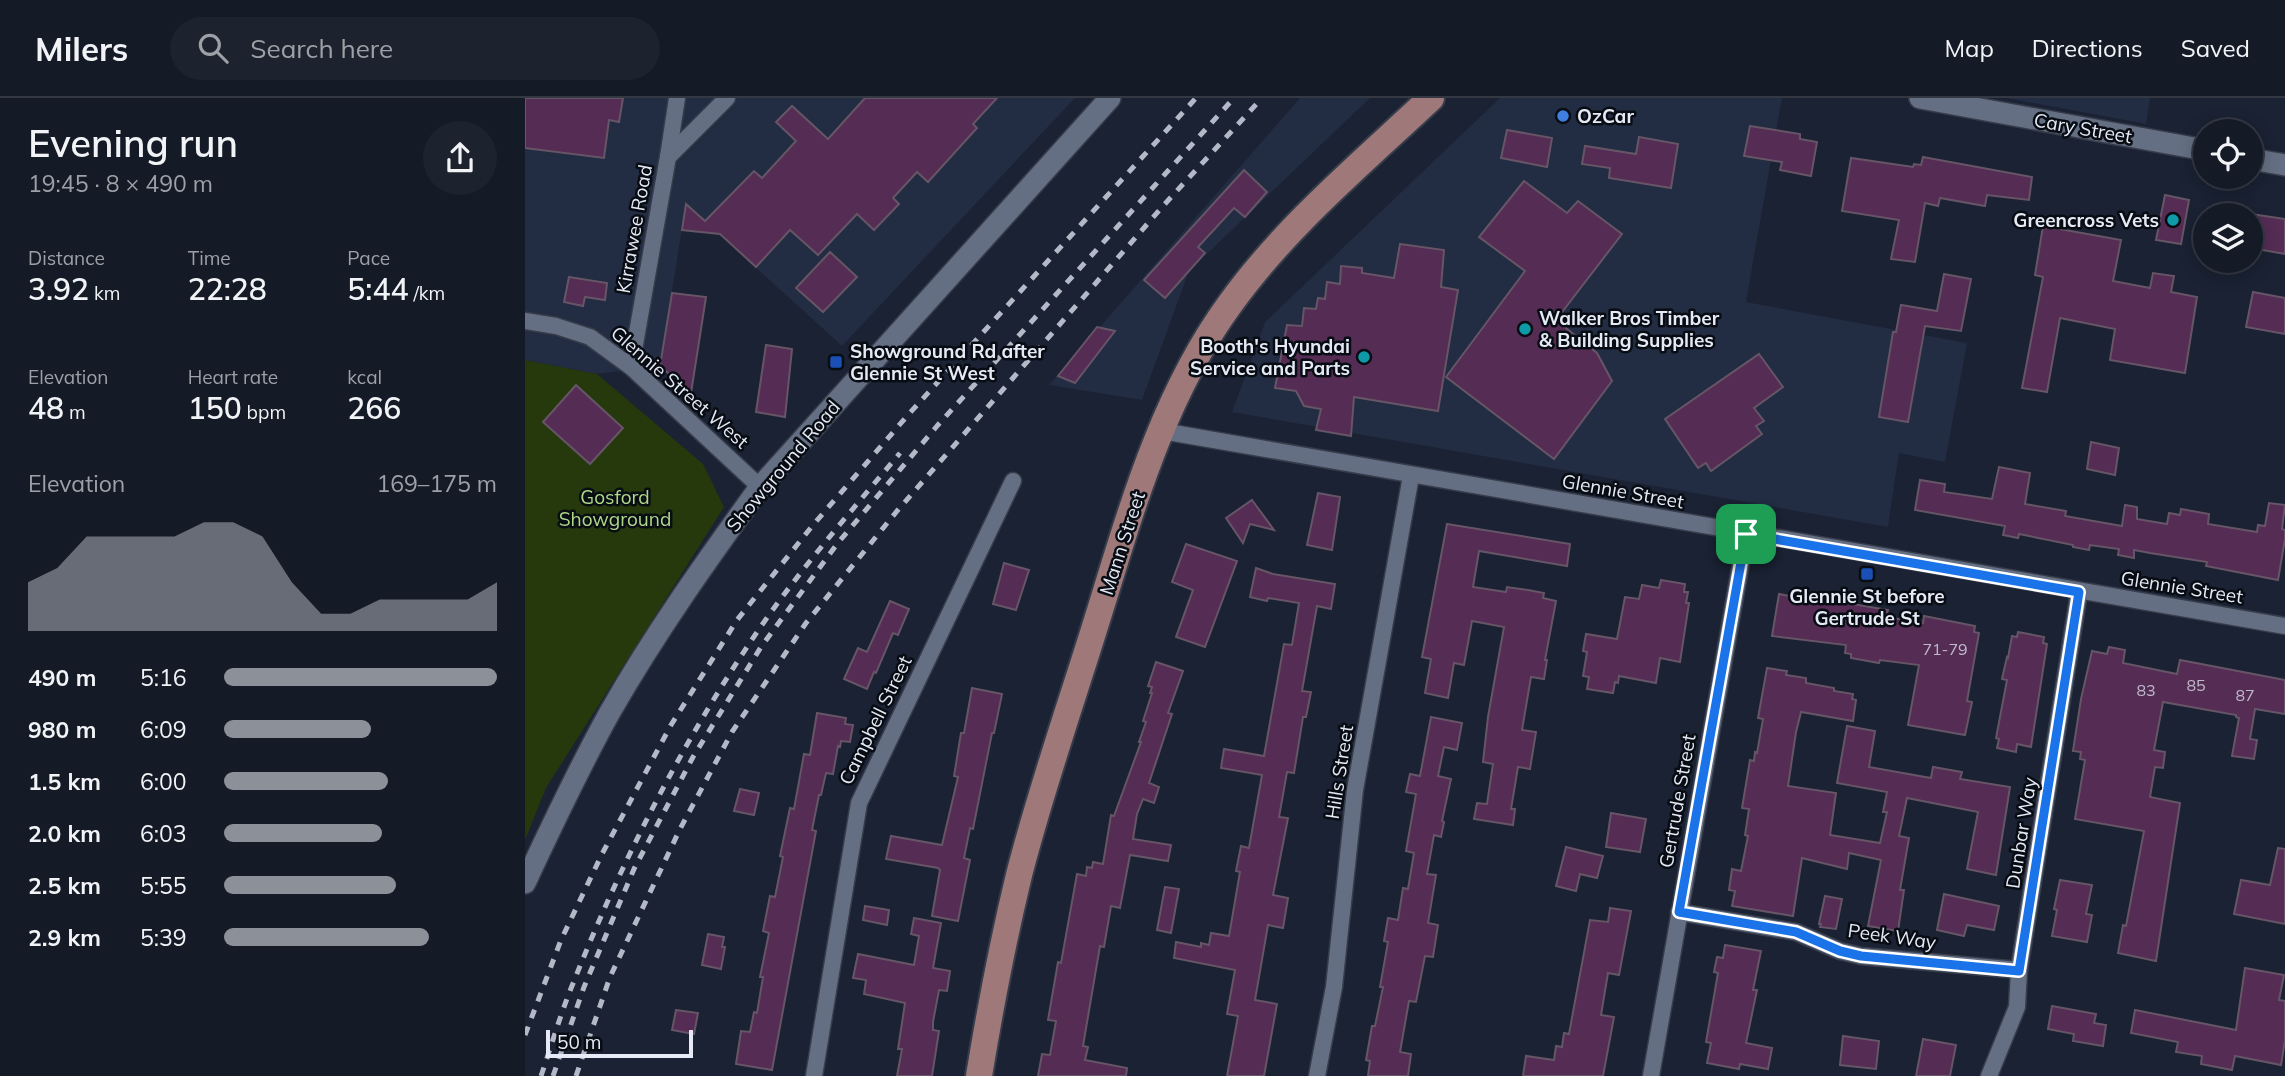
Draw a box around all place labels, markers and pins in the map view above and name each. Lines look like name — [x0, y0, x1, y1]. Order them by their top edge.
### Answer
place label: OzCar — [1577, 104, 1634, 128]
marker: OzCar — [1555, 108, 1571, 124]
place label: Greencross Vets — [2013, 208, 2159, 232]
marker: Greencross Vets — [2165, 212, 2181, 228]
place label: Walker Bros Timber & Building Supplies — [1539, 306, 1720, 352]
marker: Walker Bros Timber & Building Supplies — [1517, 321, 1533, 337]
place label: Booth's Hyundai Service and Parts — [1190, 334, 1350, 380]
place label: Showground Rd after Glennie St West — [850, 339, 1045, 385]
marker: Booth's Hyundai Service and Parts — [1356, 349, 1372, 365]
marker: Showground Rd after Glennie St West — [828, 354, 844, 370]
pin — [1716, 504, 1776, 564]
marker: Glennie St before Gertrude St — [1859, 566, 1875, 582]
place label: Glennie St before Gertrude St — [1789, 584, 1945, 630]

